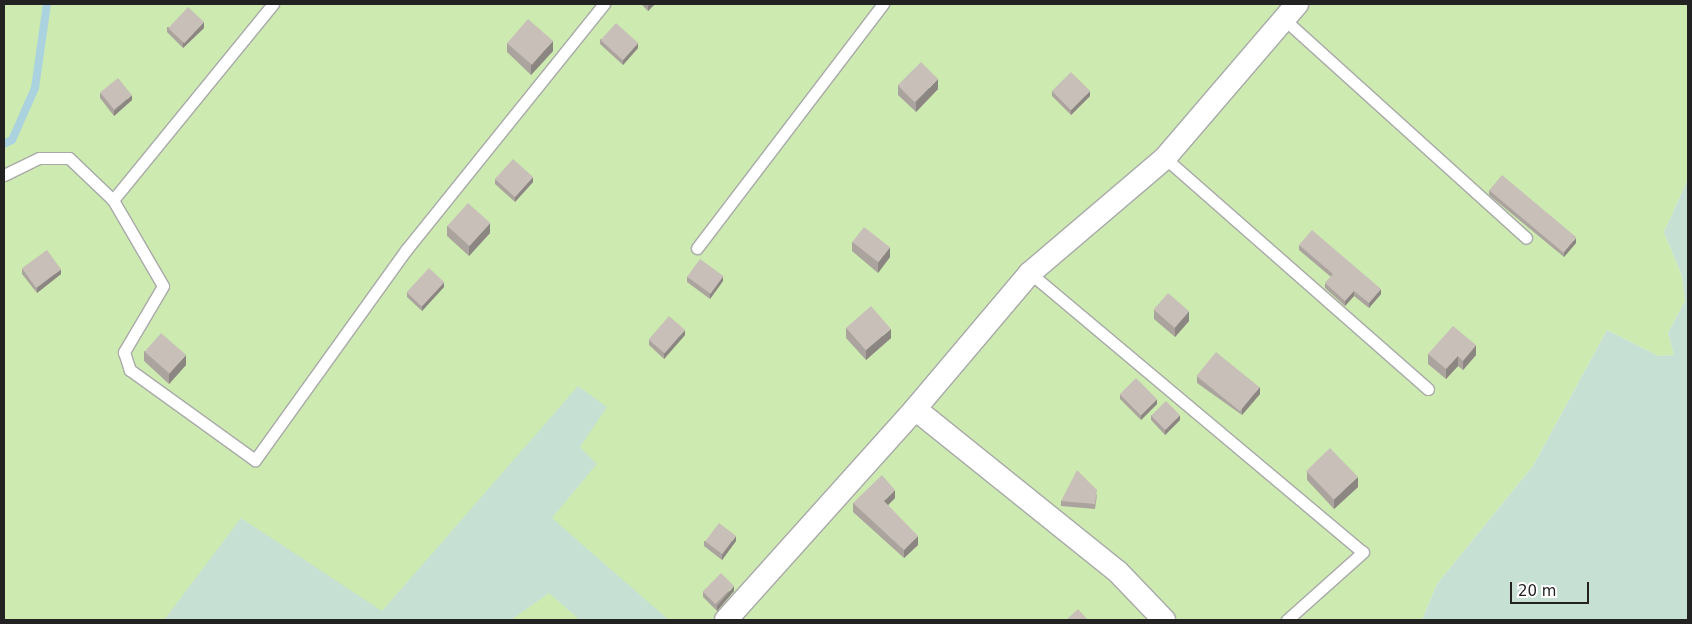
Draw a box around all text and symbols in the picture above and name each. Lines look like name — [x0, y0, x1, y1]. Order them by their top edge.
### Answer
scale bar — [1512, 572, 1591, 604]
text: 20 m — [1518, 582, 1556, 600]

